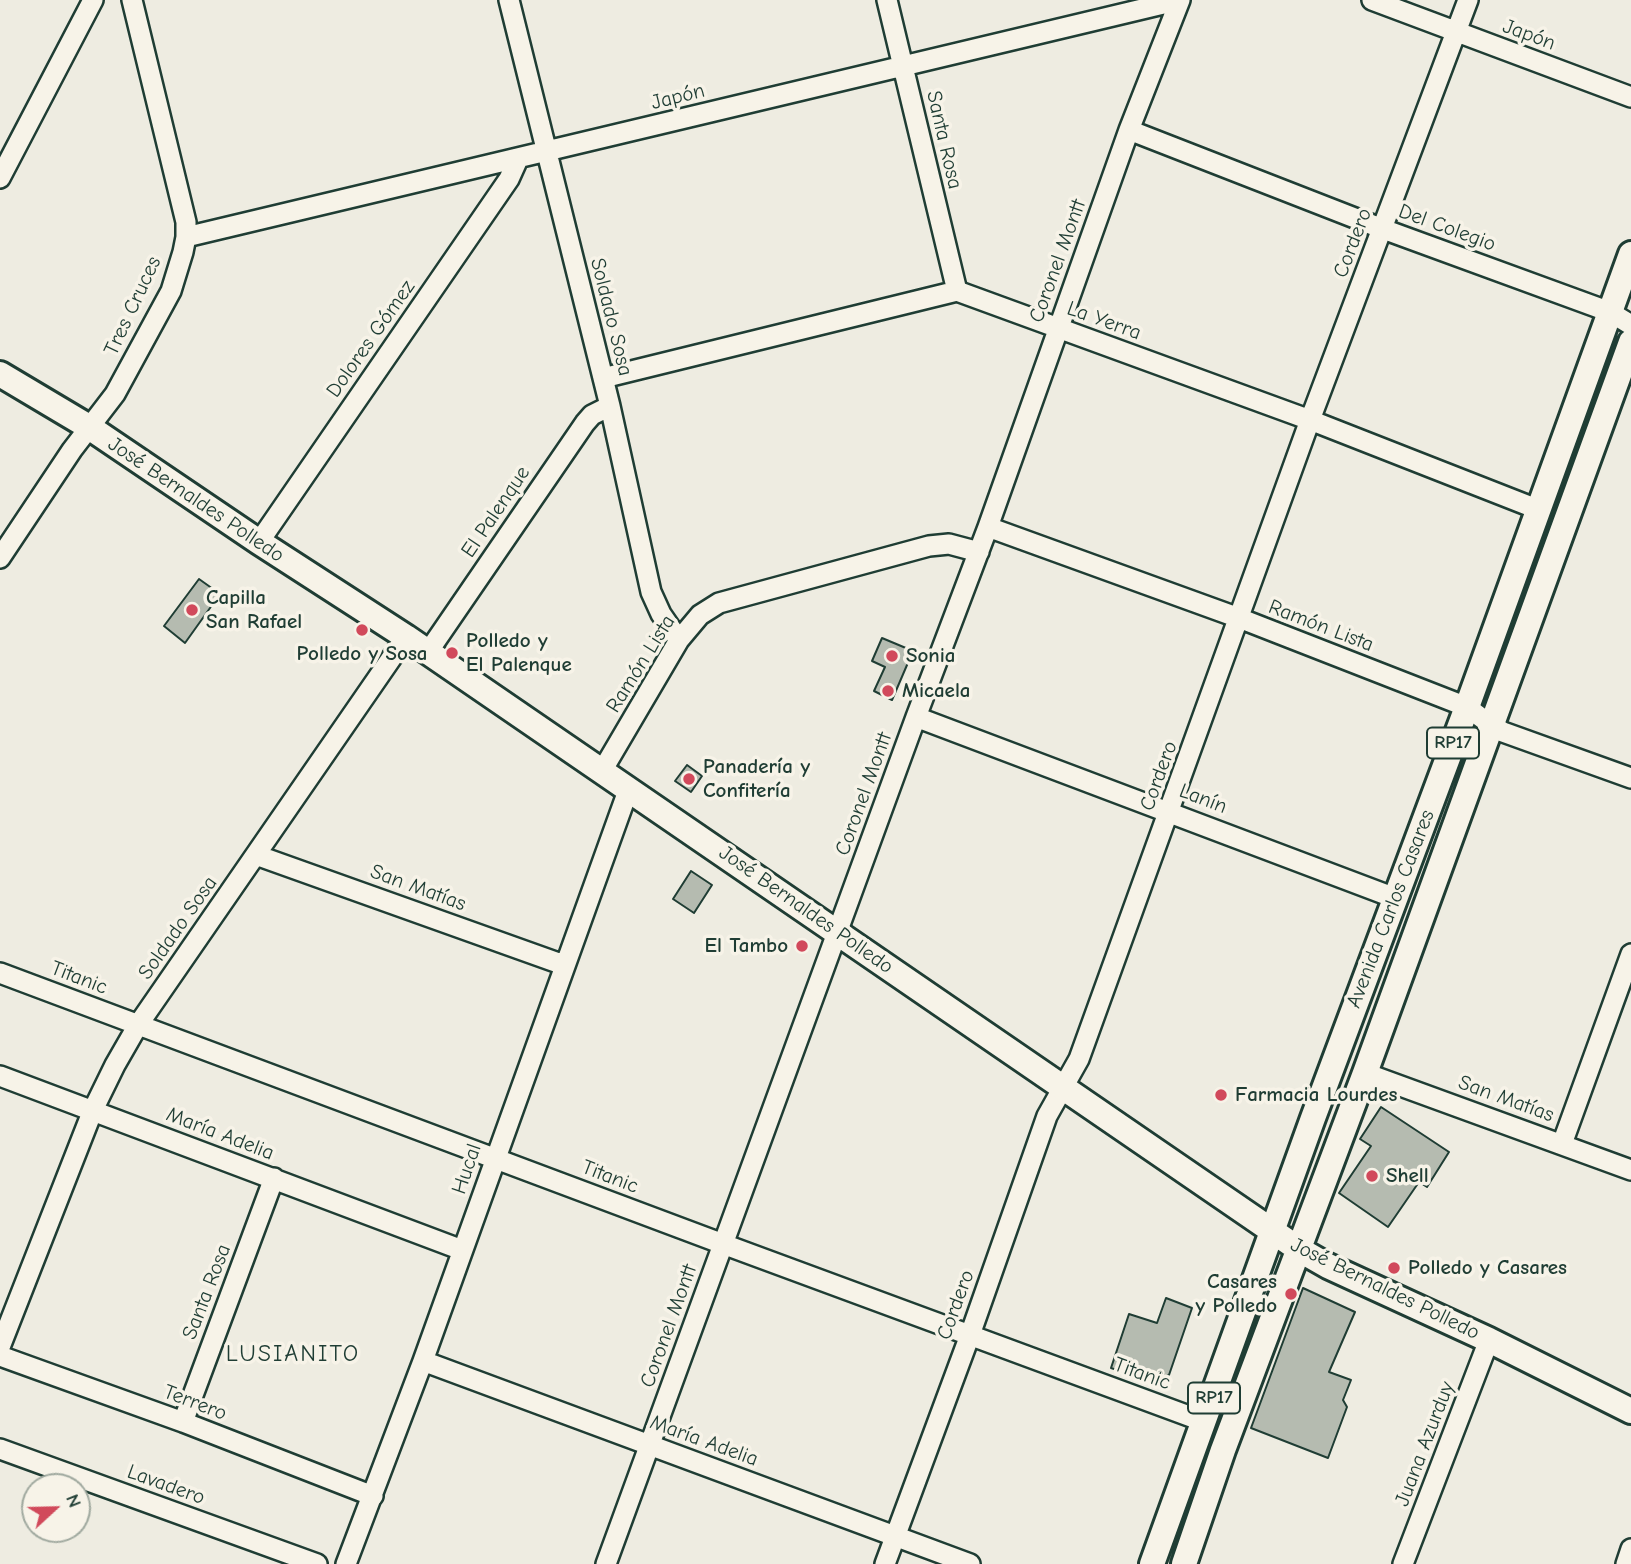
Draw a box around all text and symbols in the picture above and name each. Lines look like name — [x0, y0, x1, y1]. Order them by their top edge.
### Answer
street label: Japón — [1499, 14, 1559, 56]
street label: Japón — [649, 78, 707, 116]
street label: Santa Rosa — [920, 88, 968, 192]
street label: Coronel Montt — [1024, 196, 1092, 326]
street label: Del Colegio — [1395, 199, 1499, 257]
street label: Cordero — [1328, 205, 1378, 281]
street label: Tres Cruces — [99, 252, 167, 360]
street label: Soldado Sosa — [584, 255, 638, 379]
street label: Dolores Gómez — [321, 276, 421, 402]
street label: La Yerra — [1064, 296, 1144, 346]
street label: José Bernaldes Polledo — [103, 432, 289, 568]
street label: El Palenque — [456, 462, 536, 562]
place label: Capilla San Rafael — [206, 585, 302, 635]
street label: Ramón Lista — [1265, 594, 1377, 658]
marker: Capilla San Rafael — [184, 602, 200, 618]
street label: Ramón Lista — [601, 610, 681, 718]
marker: Polledo y Sosa — [354, 622, 370, 638]
place label: Polledo y El Palenque — [466, 628, 572, 678]
place label: Polledo y Sosa — [297, 641, 427, 667]
place label: Sonia — [906, 643, 955, 669]
marker: Polledo y El Palenque — [444, 645, 460, 661]
marker: Sonia — [884, 648, 900, 664]
place label: Micaela — [902, 678, 971, 704]
marker: Micaela — [880, 683, 896, 699]
road number: RP17 — [1427, 728, 1479, 758]
street label: Coronel Montt — [830, 729, 898, 859]
street label: Cordero — [1135, 738, 1183, 814]
place label: Panadería y Confitería — [703, 754, 810, 804]
marker: Panadería y Confitería — [681, 771, 697, 787]
street label: Lanín — [1176, 778, 1230, 820]
street label: Avenida Carlos Casares — [1342, 806, 1440, 1012]
street label: José Bernaldes Polledo — [714, 840, 898, 980]
street label: San Matías — [367, 859, 469, 917]
street label: Soldado Sosa — [133, 871, 223, 985]
place label: El Tambo — [705, 933, 788, 959]
marker: El Tambo — [794, 938, 810, 954]
street label: Titanic — [47, 956, 111, 1000]
street label: San Matías — [1455, 1070, 1557, 1128]
place label: Farmacia Lourdes — [1235, 1082, 1397, 1108]
marker: Farmacia Lourdes — [1213, 1087, 1229, 1103]
street label: María Adelia — [163, 1102, 277, 1166]
street label: Hucal — [447, 1141, 487, 1197]
street label: Titanic — [578, 1155, 642, 1199]
place label: Shell — [1386, 1163, 1429, 1189]
marker: Shell — [1364, 1168, 1380, 1184]
street label: José Bernaldes Polledo — [1286, 1232, 1484, 1346]
street label: Santa Rosa — [177, 1241, 237, 1343]
place label: Polledo y Casares — [1408, 1255, 1567, 1281]
marker: Polledo y Casares — [1386, 1260, 1402, 1276]
street label: Coronel Montt — [635, 1261, 703, 1391]
street label: Cordero — [932, 1267, 980, 1343]
place label: Casares y Polledo — [1195, 1269, 1277, 1319]
marker: Casares y Polledo — [1283, 1286, 1299, 1302]
district label: LUSIANITO — [227, 1340, 359, 1368]
street label: Titanic — [1110, 1352, 1174, 1396]
street label: Juana Azurduy — [1390, 1378, 1460, 1510]
street label: Terrero — [160, 1379, 230, 1427]
road number: RP17 — [1188, 1382, 1240, 1414]
street label: María Adelia — [646, 1410, 762, 1472]
street label: Lavadero — [124, 1459, 208, 1511]
north arrow — [21, 1473, 91, 1543]
text: N — [61, 1491, 86, 1511]

